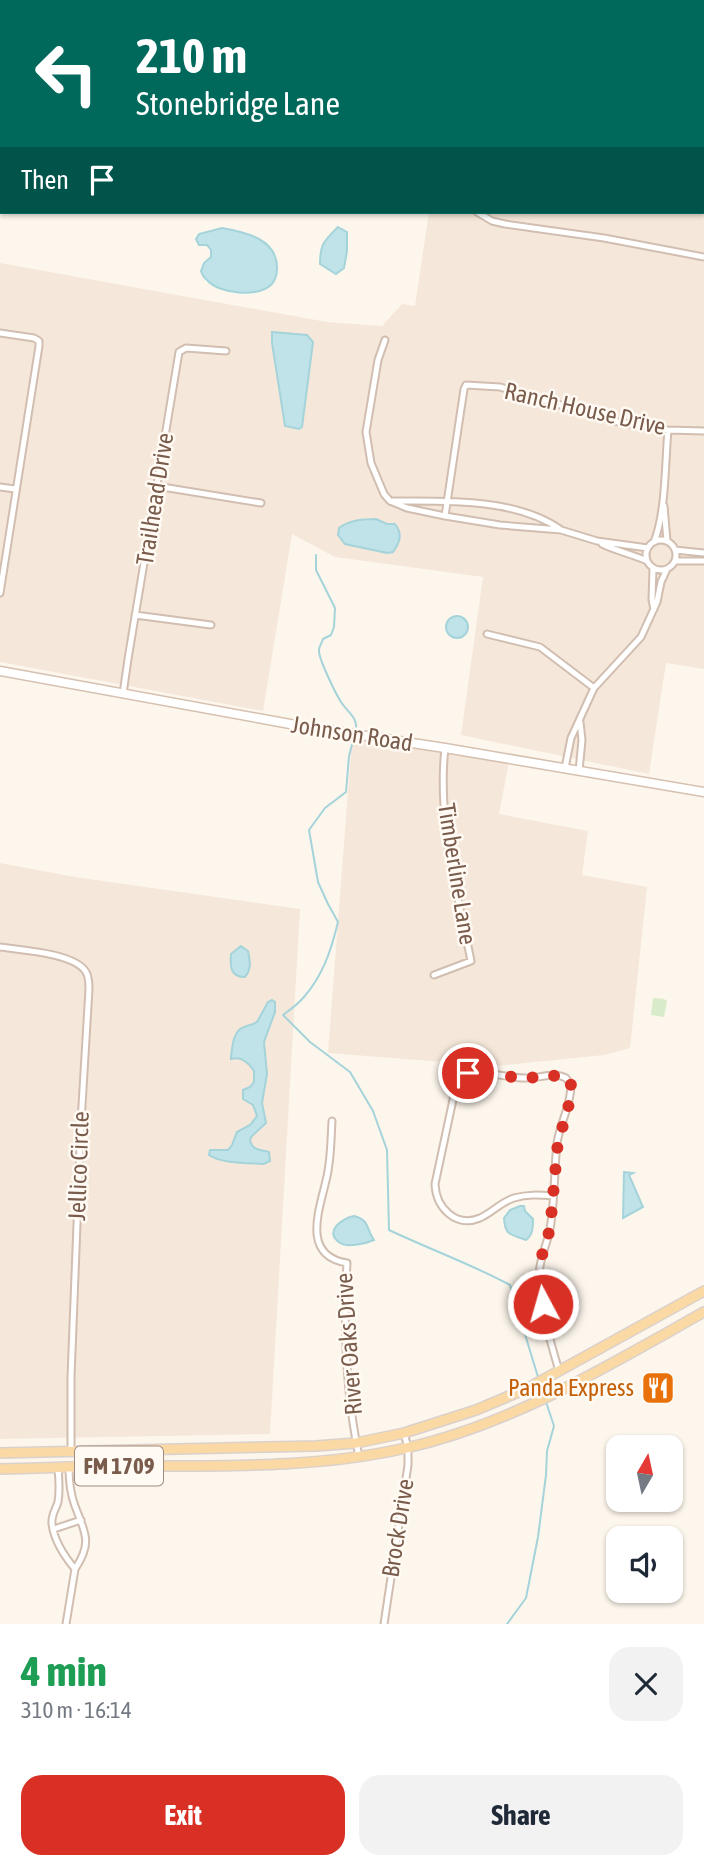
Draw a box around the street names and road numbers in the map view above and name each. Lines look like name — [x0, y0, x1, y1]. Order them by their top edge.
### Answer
street label: Ranch House Drive — [502, 377, 668, 440]
street label: Trailhead Drive — [131, 431, 178, 567]
street label: Johnson Road — [289, 711, 415, 756]
street label: Timberline Lane — [433, 801, 482, 947]
street label: Jellico Circle — [63, 1111, 94, 1221]
street label: River Oaks Drive — [330, 1272, 367, 1416]
road number: FM 1709 — [75, 1446, 163, 1485]
street label: Brock Drive — [376, 1477, 419, 1579]

